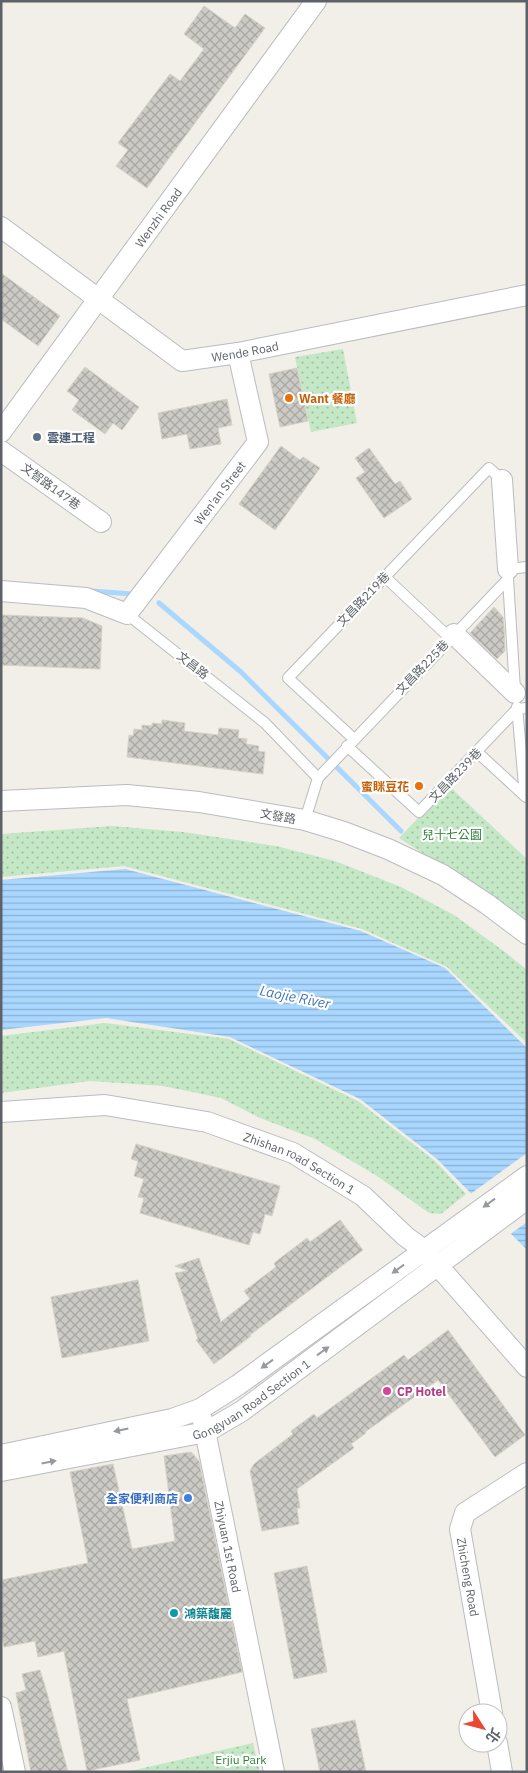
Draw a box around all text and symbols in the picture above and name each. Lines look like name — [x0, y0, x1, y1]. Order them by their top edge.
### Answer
street label: Wenzhi Road — [131, 185, 185, 250]
street label: Wende Road — [210, 338, 280, 364]
place label: Want 餐廳 — [299, 391, 356, 406]
marker: Want 餐廳 — [283, 392, 295, 404]
place label: 雲連工程 — [47, 430, 95, 445]
marker: 雲連工程 — [31, 431, 43, 443]
street label: Wen'an Street — [191, 458, 248, 527]
street label: 文智路147巷 — [18, 459, 84, 513]
street label: 文昌路219巷 — [333, 569, 393, 629]
street label: 文昌路225巷 — [392, 637, 452, 697]
street label: 文昌路 — [174, 648, 212, 682]
street label: 文昌路239巷 — [425, 745, 485, 805]
place label: 蜜眯豆花 — [361, 779, 409, 794]
marker: 蜜眯豆花 — [413, 780, 425, 792]
street label: 文發路 — [259, 805, 297, 827]
park label: 兒十七公園 — [422, 827, 482, 842]
water label: Laojie River — [258, 981, 333, 1013]
street label: Zhishan road Section 1 — [242, 1128, 358, 1197]
one-way arrow — [482, 1198, 496, 1208]
one-way arrow — [391, 1264, 405, 1274]
one-way arrow — [316, 1346, 330, 1356]
street label: Gongyuan Road Section 1 — [191, 1356, 313, 1442]
one-way arrow — [260, 1359, 274, 1369]
place label: CP Hotel — [397, 1384, 446, 1399]
marker: CP Hotel — [381, 1385, 393, 1397]
one-way arrow — [113, 1426, 128, 1434]
one-way arrow — [42, 1458, 57, 1466]
place label: 全家便利商店 — [106, 1491, 178, 1506]
marker: 全家便利商店 — [182, 1492, 194, 1504]
street label: Zhiyuan 1st Road — [212, 1499, 245, 1594]
street label: Zhicheng Road — [454, 1536, 482, 1618]
place label: 鴻築馥麗 — [184, 1606, 232, 1621]
marker: 鴻築馥麗 — [168, 1607, 180, 1619]
north arrow — [458, 1703, 508, 1753]
text: 北 — [482, 1725, 505, 1747]
park label: Erjiu Park — [215, 1752, 267, 1767]

